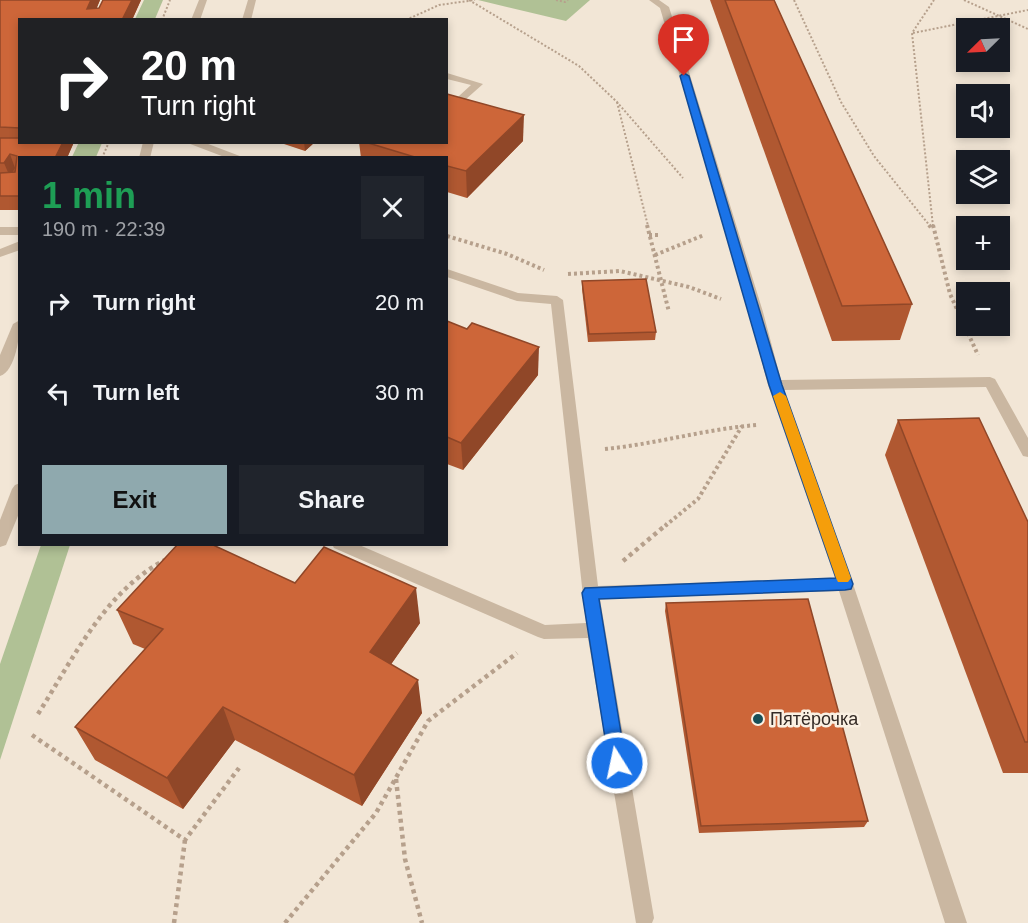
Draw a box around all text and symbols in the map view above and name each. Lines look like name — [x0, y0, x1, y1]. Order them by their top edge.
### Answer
pin — [658, 14, 709, 76]
north arrow — [956, 18, 1010, 72]
map controls — [956, 18, 1010, 336]
icon: arrive — [667, 23, 700, 56]
icon: right — [42, 42, 120, 120]
text: 20 m — [141, 42, 237, 89]
button: sound — [956, 84, 1010, 138]
text: Turn right — [141, 91, 256, 121]
button: layers — [956, 150, 1010, 204]
text: 1 min — [42, 175, 136, 216]
button: close — [361, 176, 424, 239]
button: + — [956, 216, 1010, 270]
text: 190 m · 22:39 — [42, 218, 165, 240]
button: − — [956, 282, 1010, 336]
icon: right — [42, 287, 75, 320]
text: Turn right — [93, 290, 195, 315]
text: 20 m — [375, 290, 424, 315]
icon: left — [42, 377, 75, 410]
text: Turn left — [93, 380, 179, 405]
text: 30 m — [375, 380, 424, 405]
button: Exit — [42, 465, 227, 534]
button: Share — [239, 465, 424, 534]
place label: Пятёрочка — [770, 709, 859, 729]
marker: Пятёрочка — [751, 712, 765, 726]
position arrow — [585, 731, 649, 795]

